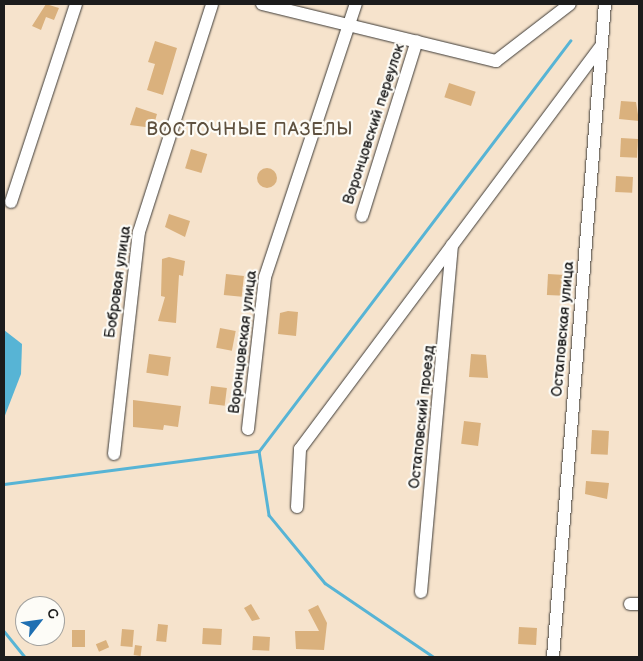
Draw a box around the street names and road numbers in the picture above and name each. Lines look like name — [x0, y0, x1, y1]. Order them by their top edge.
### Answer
street label: Воронцовский переулок — [339, 41, 409, 207]
street label: Бобровая улица — [101, 225, 135, 339]
street label: Остаповская улица — [548, 261, 578, 397]
street label: Воронцовская улица — [225, 269, 261, 415]
street label: Остаповский проезд — [406, 344, 438, 490]

